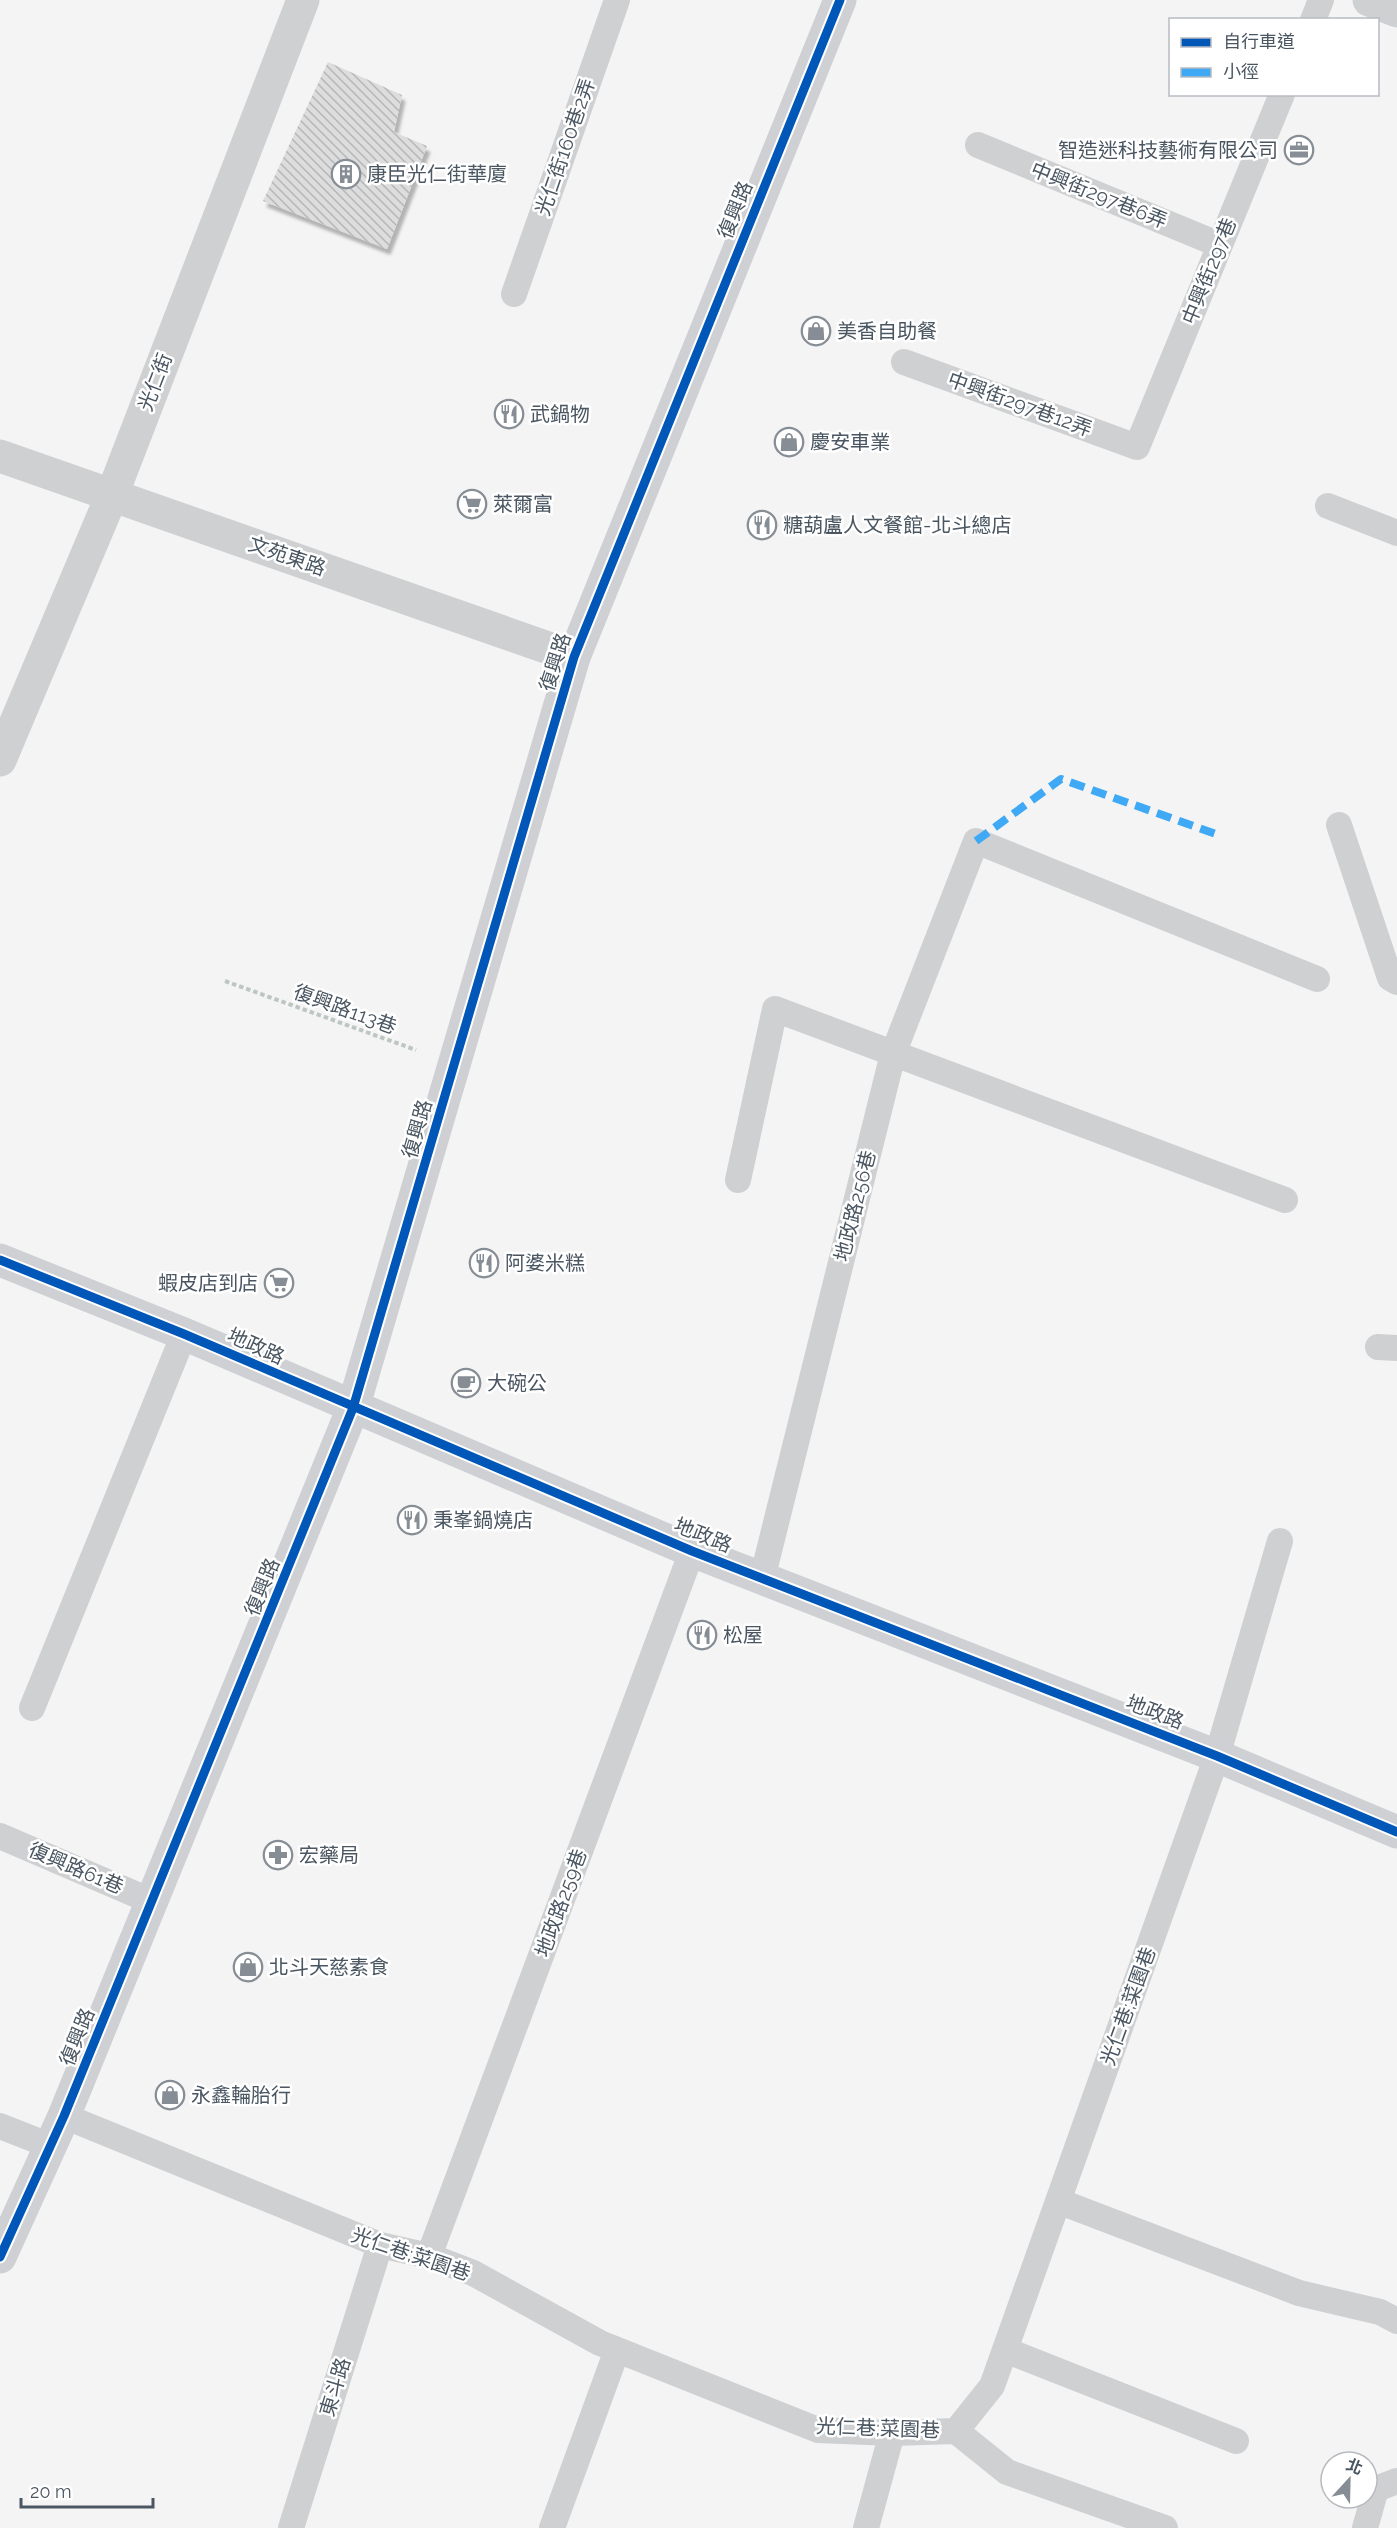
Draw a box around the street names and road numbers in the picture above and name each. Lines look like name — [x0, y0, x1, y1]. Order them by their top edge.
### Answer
street label: 光仁街160巷2弄 — [530, 75, 600, 219]
street label: 中興街297巷6弄 — [1027, 157, 1171, 233]
street label: 復興路 — [713, 178, 757, 242]
street label: 中興街297巷 — [1177, 214, 1241, 328]
street label: 光仁街 — [133, 350, 177, 414]
street label: 中興街297巷12弄 — [945, 367, 1095, 441]
street label: 文苑東路 — [245, 532, 329, 580]
street label: 復興路 — [534, 630, 576, 694]
street label: 復興路113巷 — [290, 979, 400, 1039]
street label: 復興路 — [397, 1097, 437, 1161]
street label: 地政路256巷 — [830, 1148, 880, 1264]
street label: 地政路 — [224, 1323, 288, 1369]
street label: 地政路 — [671, 1513, 735, 1557]
street label: 復興路 — [240, 1555, 284, 1619]
street label: 地政路 — [1123, 1690, 1187, 1734]
street label: 復興路61巷 — [25, 1837, 127, 1899]
street label: 地政路259巷 — [530, 1846, 592, 1960]
street label: 光仁巷;菜園巷 — [1095, 1944, 1161, 2068]
street label: 復興路 — [55, 2005, 99, 2069]
street label: 光仁巷;菜園巷 — [348, 2222, 474, 2286]
street label: 東斗路 — [315, 2355, 355, 2419]
street label: 光仁巷;菜園巷 — [816, 2414, 940, 2442]

